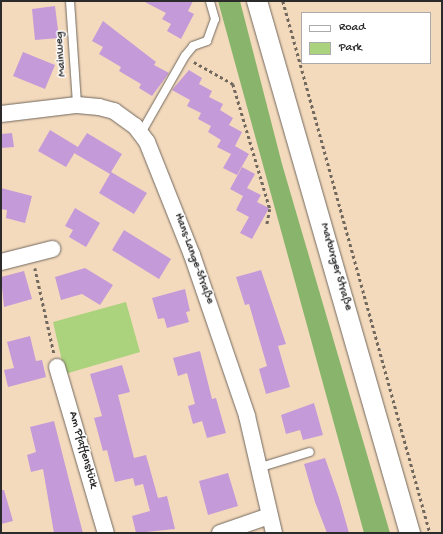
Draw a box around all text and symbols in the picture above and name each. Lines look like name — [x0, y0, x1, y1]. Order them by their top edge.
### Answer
legend — [301, 12, 431, 64]
text: Road — [339, 21, 365, 35]
street label: Mainweg — [53, 31, 71, 77]
text: Park — [339, 41, 362, 55]
street label: Hans-Lange-Straße — [170, 212, 216, 306]
street label: Marburger Straße — [316, 222, 354, 312]
street label: Am Pfaffenstück — [64, 410, 100, 490]

